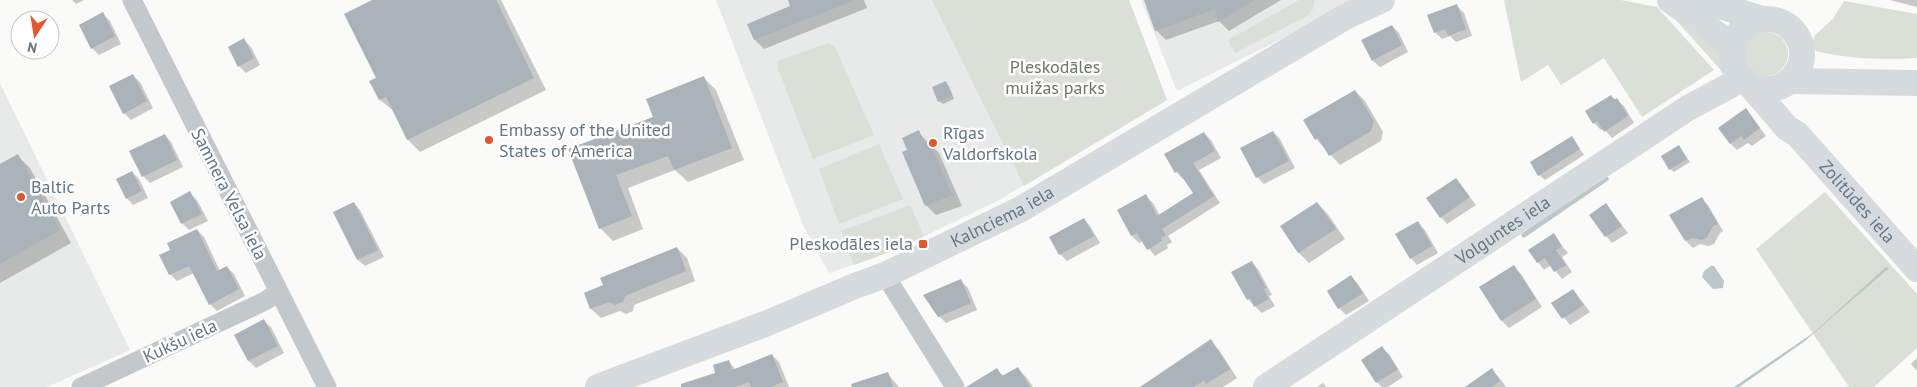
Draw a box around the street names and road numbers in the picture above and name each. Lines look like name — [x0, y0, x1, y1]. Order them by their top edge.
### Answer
street label: Samnera Velsa iela — [186, 124, 272, 263]
street label: Zolitūdes iela — [1814, 155, 1901, 248]
street label: Kalnciema iela — [947, 180, 1058, 252]
street label: Volguntes iela — [1450, 190, 1554, 270]
street label: Kukšu iela — [139, 313, 220, 368]

